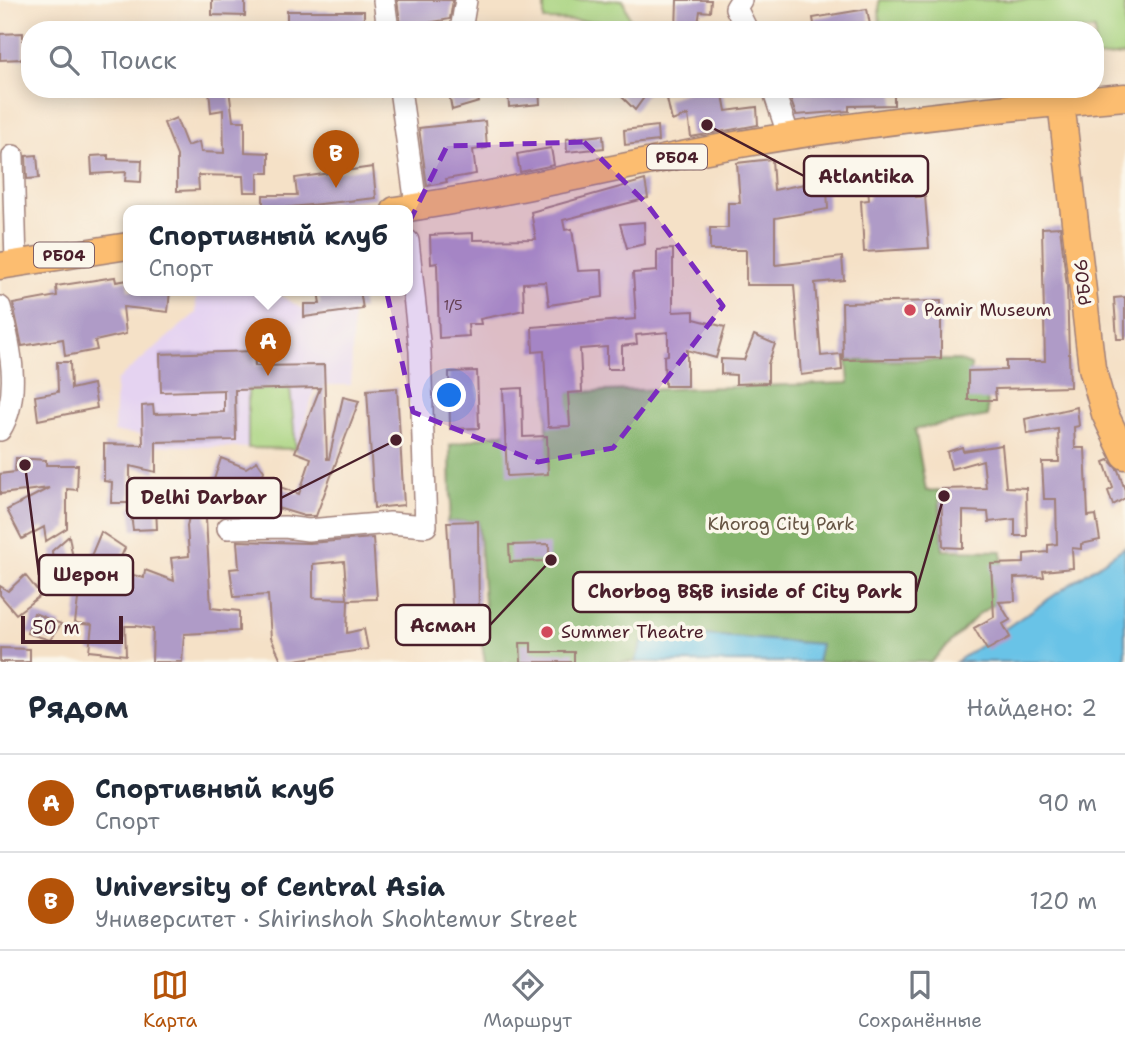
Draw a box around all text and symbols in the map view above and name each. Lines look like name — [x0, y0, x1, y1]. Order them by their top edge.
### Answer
search box — [21, 21, 1104, 98]
icon: search — [45, 41, 83, 79]
text: Поиск — [101, 42, 177, 77]
pin: B — [313, 130, 359, 188]
road number: РБ04 — [647, 144, 707, 169]
callout: Atlantika — [804, 156, 928, 196]
text: Atlantika — [818, 164, 914, 189]
popup — [123, 205, 413, 296]
text: Спортивный клуб — [148, 218, 388, 253]
road number: РБ04 — [34, 243, 94, 268]
text: Спорт — [148, 253, 213, 283]
street label: РБ06 — [1069, 257, 1097, 307]
house number: 1/5 — [443, 296, 463, 314]
place label: Pamir Museum — [924, 298, 1051, 322]
marker: Pamir Museum — [902, 302, 918, 318]
pin: A — [245, 318, 291, 376]
your location — [432, 378, 466, 412]
callout: Delhi Darbar — [127, 478, 281, 518]
text: Delhi Darbar — [141, 485, 267, 510]
park label: Khorog City Park — [707, 512, 855, 536]
callout: Шерон — [39, 555, 133, 595]
text: Шерон — [53, 562, 119, 587]
callout: Chorbog B&B inside of City Park — [573, 572, 916, 612]
text: Chorbog B&B inside of City Park — [588, 579, 902, 604]
callout: Асман — [396, 605, 490, 645]
scale bar — [21, 613, 122, 645]
text: Асман — [410, 613, 476, 638]
text: 50 m — [32, 615, 80, 640]
place label: Summer Theatre — [561, 620, 704, 644]
marker: Summer Theatre — [539, 624, 555, 640]
text: Рядом — [28, 687, 128, 728]
text: Найдено: 2 — [967, 693, 1097, 723]
text: Спортивный клуб — [95, 771, 334, 806]
text: A — [42, 788, 60, 818]
text: 90 m — [1037, 788, 1097, 818]
text: Спорт — [95, 806, 160, 836]
text: University of Central Asia — [95, 869, 445, 904]
text: B — [44, 886, 58, 916]
text: 120 m — [1029, 886, 1097, 916]
text: Университет · Shirinshoh Shohtemur Street — [95, 904, 577, 934]
tab: Карта — [143, 966, 197, 1033]
tab: Маршрут — [483, 966, 572, 1033]
tab: Сохранённые — [858, 966, 982, 1033]

